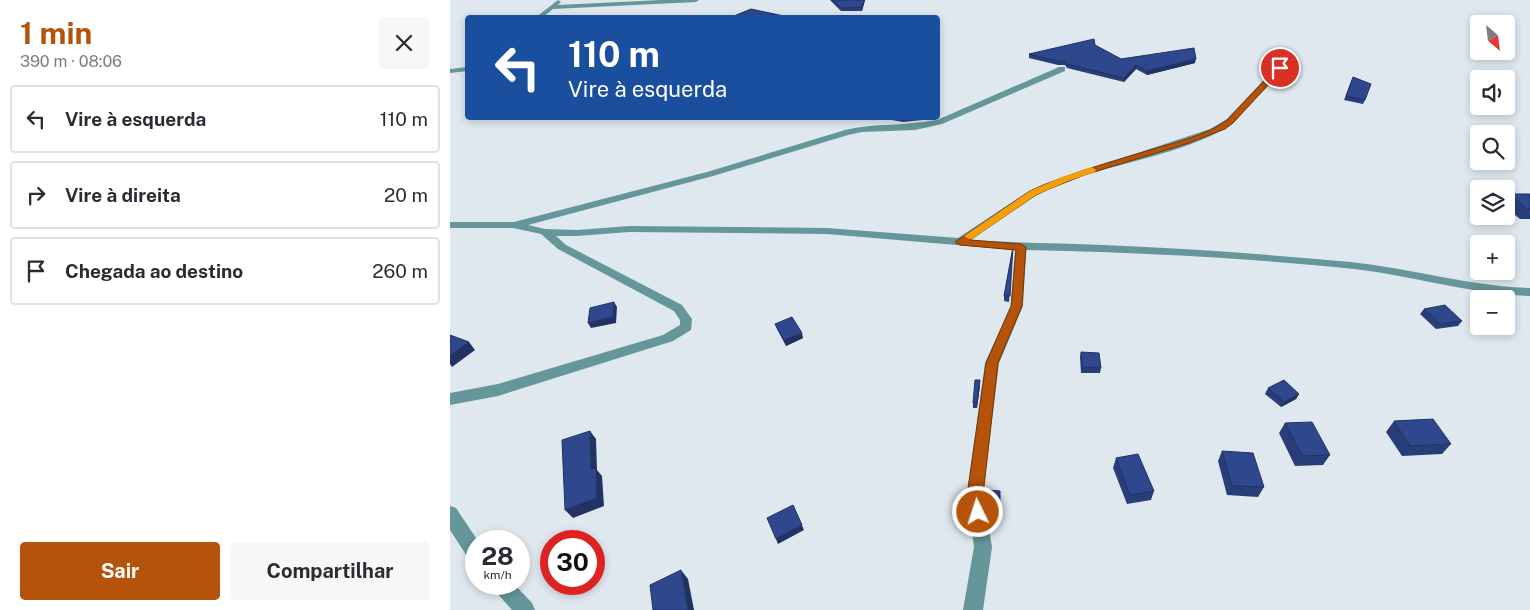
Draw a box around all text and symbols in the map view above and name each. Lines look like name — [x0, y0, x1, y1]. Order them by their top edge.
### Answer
text: 1 min — [20, 15, 92, 51]
north arrow — [1470, 15, 1515, 60]
map controls — [1470, 15, 1515, 335]
button: close — [378, 17, 430, 69]
text: 110 m — [568, 34, 660, 75]
icon: left — [485, 35, 550, 100]
pin — [1259, 47, 1301, 89]
text: 390 m · 08:06 — [20, 52, 122, 71]
icon: arrive — [1266, 54, 1294, 82]
button: sound — [1470, 70, 1515, 115]
text: Vire à esquerda — [568, 76, 727, 102]
icon: left — [22, 105, 50, 133]
text: Vire à esquerda — [65, 108, 206, 130]
text: 110 m — [380, 108, 428, 130]
button: search — [1470, 125, 1515, 170]
button: layers — [1470, 180, 1515, 225]
icon: right — [22, 181, 50, 209]
text: Vire à direita — [65, 184, 181, 206]
text: 20 m — [384, 184, 428, 206]
button: + — [1470, 235, 1515, 280]
icon: arrive — [22, 257, 50, 285]
text: Chegada ao destino — [65, 260, 243, 282]
text: 260 m — [372, 260, 428, 282]
button: − — [1470, 290, 1515, 335]
position arrow — [951, 485, 1003, 537]
speed limit sign: 30 — [540, 530, 605, 595]
text: 28 — [481, 541, 514, 571]
button: Sair — [20, 542, 220, 600]
button: Compartilhar — [230, 542, 430, 600]
text: km/h — [483, 568, 512, 582]

